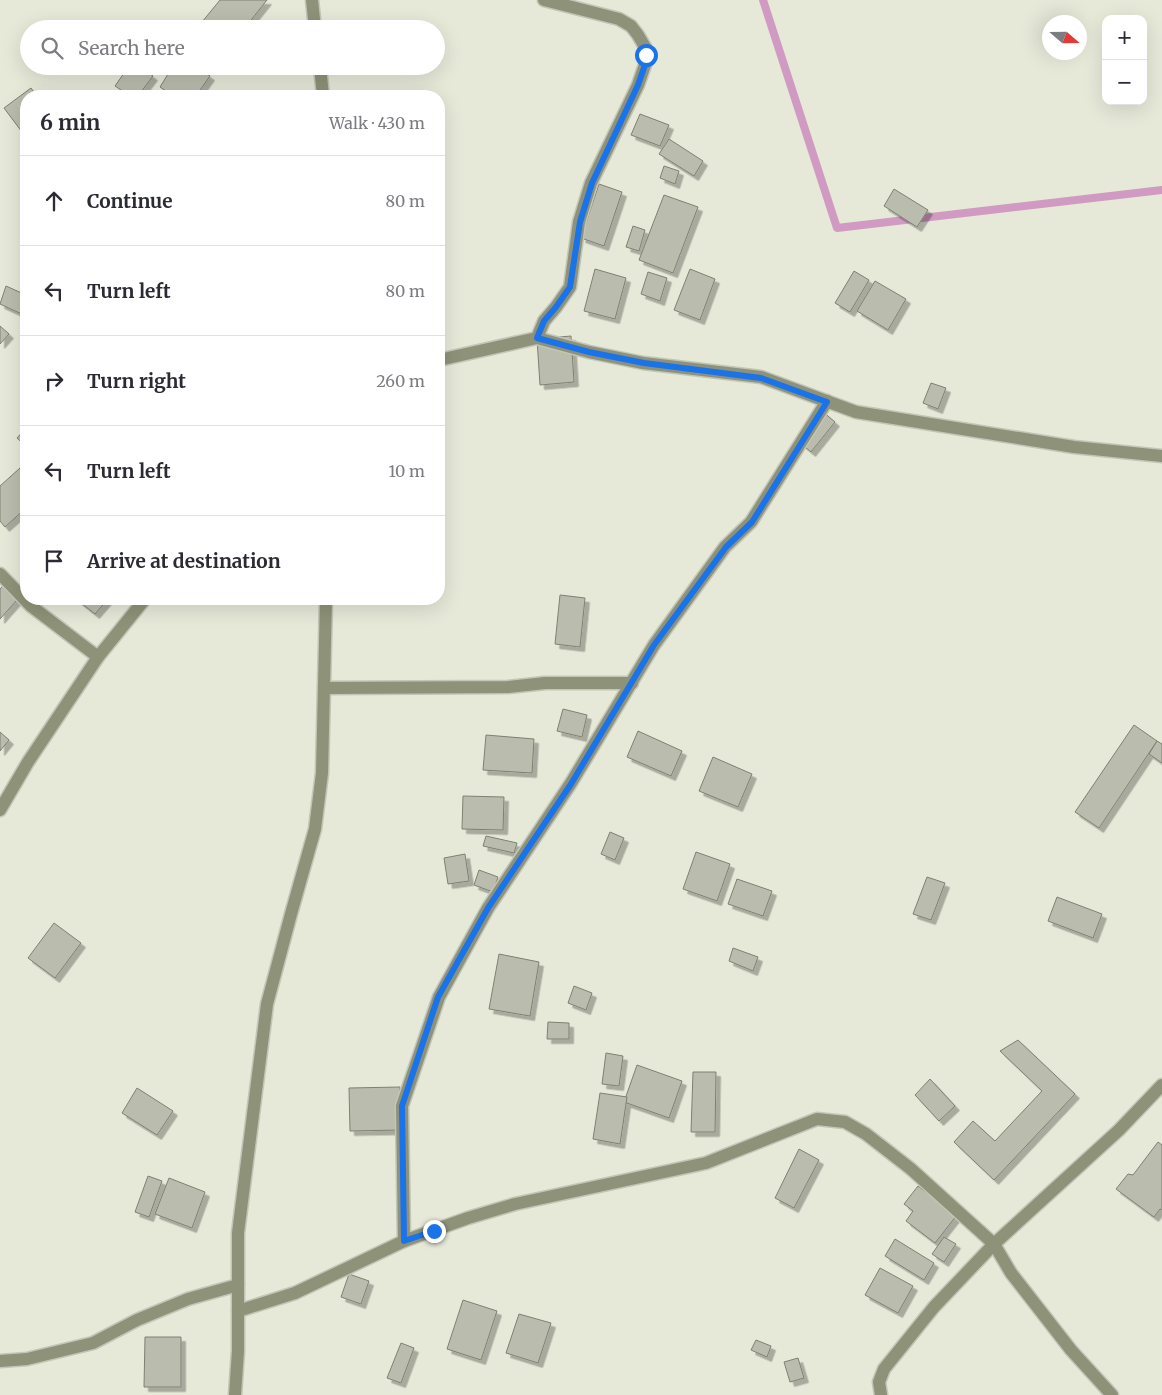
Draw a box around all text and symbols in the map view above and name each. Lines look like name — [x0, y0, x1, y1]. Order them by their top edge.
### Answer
north arrow — [1042, 15, 1087, 60]
map controls — [1102, 15, 1147, 105]
button: + — [1102, 15, 1147, 60]
search box — [20, 20, 445, 75]
icon: search — [38, 34, 66, 62]
text: Search here — [78, 36, 185, 60]
route start — [635, 44, 658, 67]
button: − — [1102, 60, 1147, 105]
text: 6 min — [40, 109, 100, 136]
text: Walk · 430 m — [329, 113, 425, 133]
icon: ahead — [40, 187, 68, 215]
text: Continue — [87, 189, 173, 213]
text: 80 m — [386, 191, 425, 211]
icon: left — [40, 277, 68, 305]
text: Turn left — [87, 279, 171, 303]
text: 80 m — [386, 281, 425, 301]
icon: right — [40, 367, 68, 395]
text: Turn right — [87, 369, 186, 393]
text: 260 m — [376, 371, 425, 391]
icon: left — [40, 457, 68, 485]
text: Turn left — [87, 459, 171, 483]
text: 10 m — [388, 461, 425, 481]
icon: arrive — [40, 547, 68, 575]
text: Arrive at destination — [87, 549, 281, 573]
route end — [423, 1220, 446, 1243]

